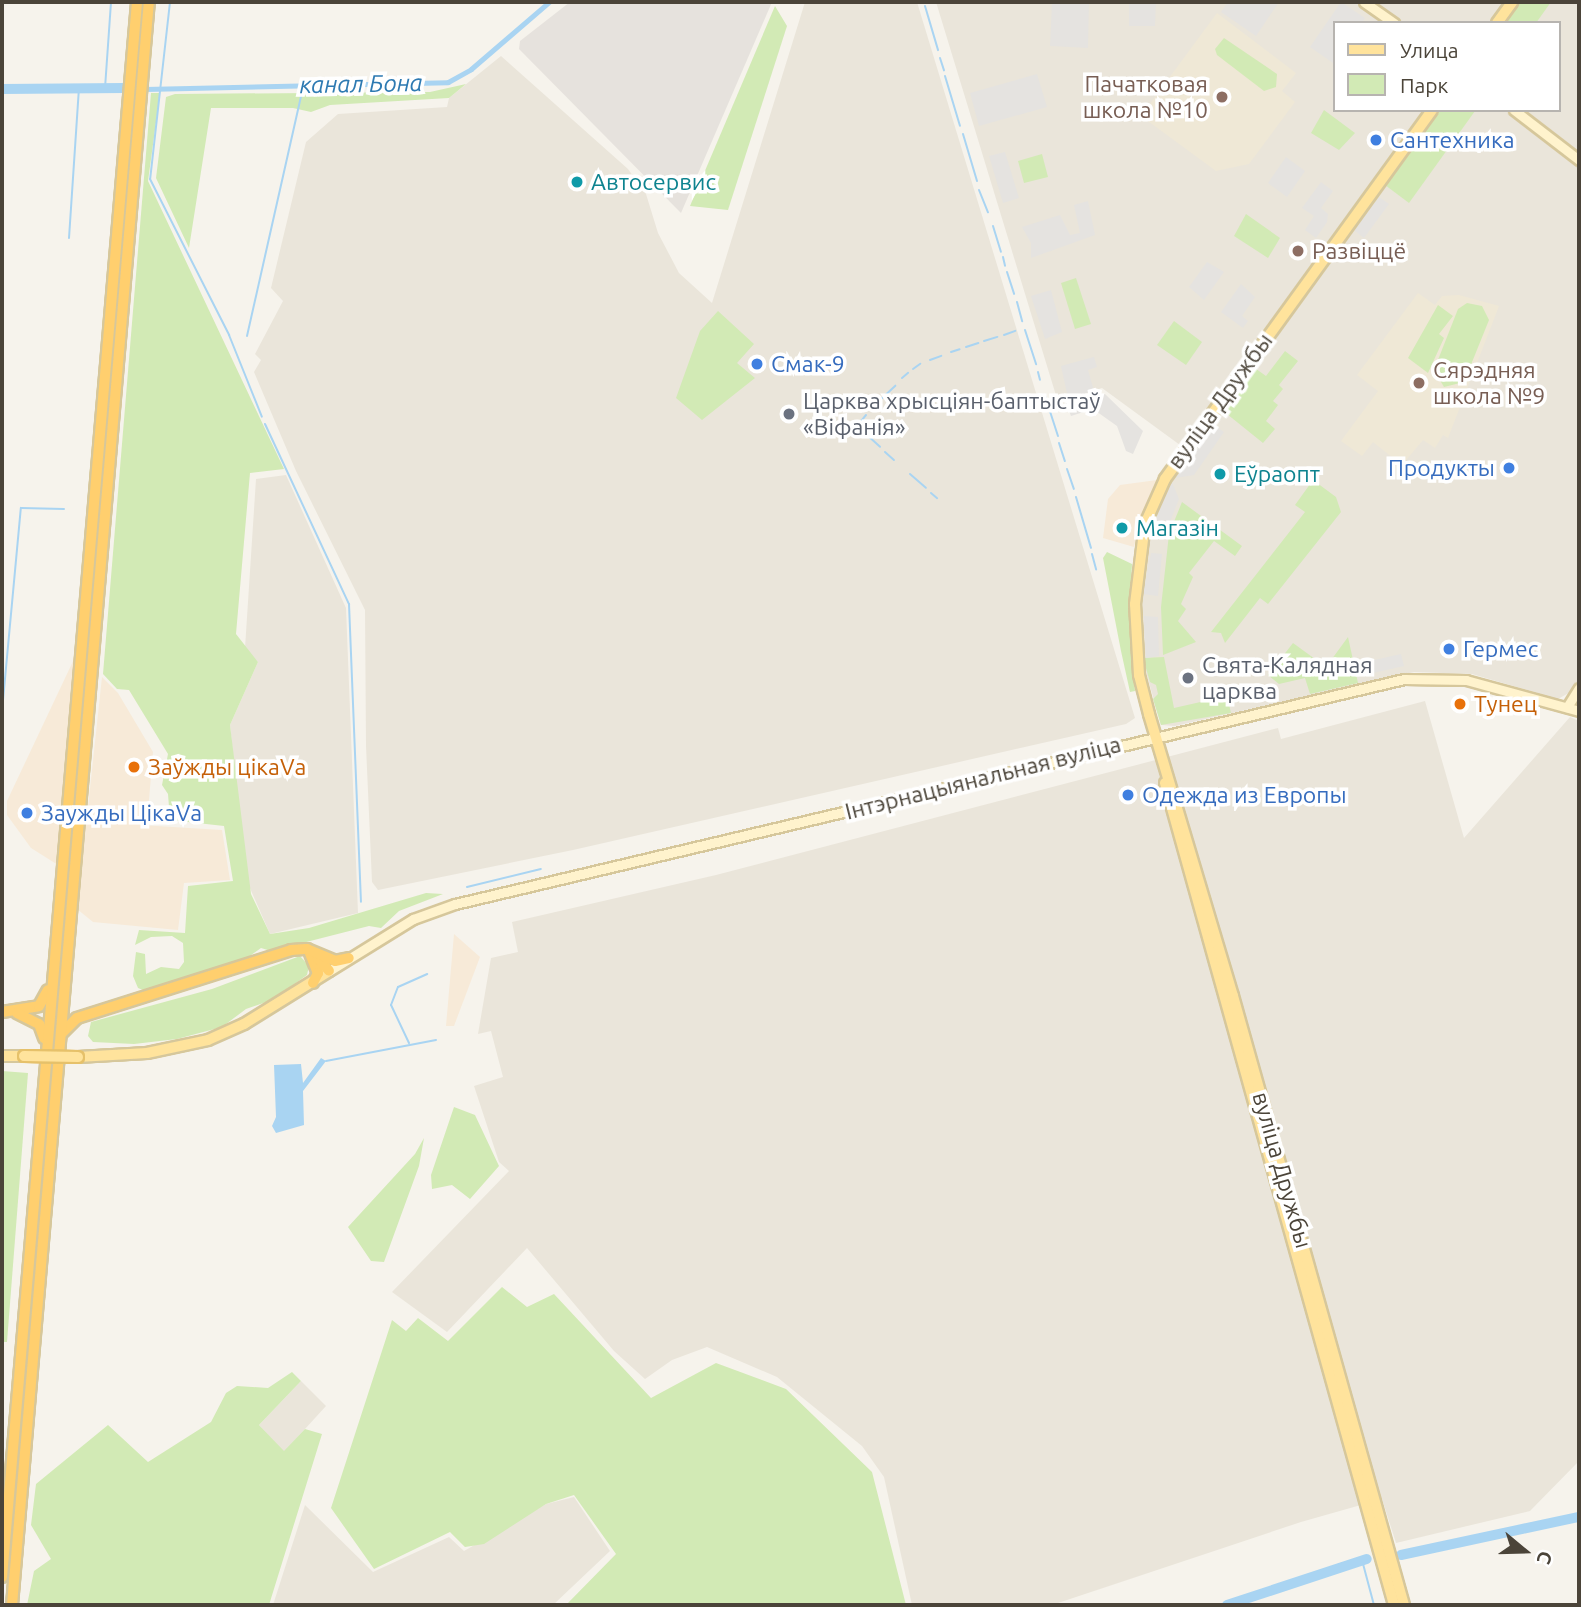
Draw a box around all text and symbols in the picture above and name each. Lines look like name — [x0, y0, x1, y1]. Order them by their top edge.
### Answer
legend — [1332, 21, 1560, 112]
text: Улица — [1400, 38, 1458, 62]
water label: канал Бона — [299, 69, 423, 99]
place label: Пачатковая школа №10 — [1083, 70, 1208, 124]
text: Парк — [1400, 73, 1448, 97]
marker: Пачатковая школа №10 — [1214, 89, 1230, 105]
place label: Сантехника — [1390, 126, 1515, 154]
marker: Сантехника — [1368, 132, 1384, 148]
place label: Автосервис — [591, 168, 716, 196]
marker: Автосервис — [569, 174, 585, 190]
place label: Развіццё — [1312, 237, 1406, 265]
marker: Развіццё — [1290, 243, 1306, 259]
street label: вуліца Дружбы — [1161, 328, 1279, 474]
place label: Смак-9 — [771, 350, 845, 378]
marker: Смак-9 — [749, 356, 765, 372]
place label: Сярэдняя школа №9 — [1433, 356, 1545, 410]
marker: Сярэдняя школа №9 — [1411, 375, 1427, 391]
place label: Царква хрысціян-баптыстаў «Віфанія» — [803, 387, 1100, 441]
marker: Царква хрысціян-баптыстаў «Віфанія» — [781, 406, 797, 422]
place label: Продукты — [1388, 454, 1495, 482]
place label: Еўраопт — [1234, 460, 1320, 488]
marker: Продукты — [1501, 460, 1517, 476]
marker: Еўраопт — [1212, 466, 1228, 482]
place label: Магазін — [1136, 514, 1219, 542]
marker: Магазін — [1114, 520, 1130, 536]
place label: Гермес — [1463, 635, 1538, 663]
marker: Гермес — [1441, 641, 1457, 657]
place label: Свята-Калядная царква — [1202, 651, 1373, 705]
marker: Свята-Калядная царква — [1180, 670, 1196, 686]
place label: Тунец — [1474, 690, 1537, 718]
marker: Тунец — [1452, 696, 1468, 712]
street label: Інтэрнацыянальная вуліца — [842, 730, 1124, 826]
place label: Заўжды цікаVа — [148, 753, 306, 781]
marker: Заўжды цікаVа — [126, 759, 142, 775]
place label: Одежда из Европы — [1142, 781, 1347, 809]
marker: Одежда из Европы — [1120, 787, 1136, 803]
place label: Заужды ЦікаVа — [41, 799, 202, 827]
marker: Заужды ЦікаVа — [19, 805, 35, 821]
street label: вуліца Дружбы — [1247, 1089, 1317, 1251]
north arrow — [1490, 1516, 1560, 1586]
text: С — [1532, 1549, 1557, 1567]

